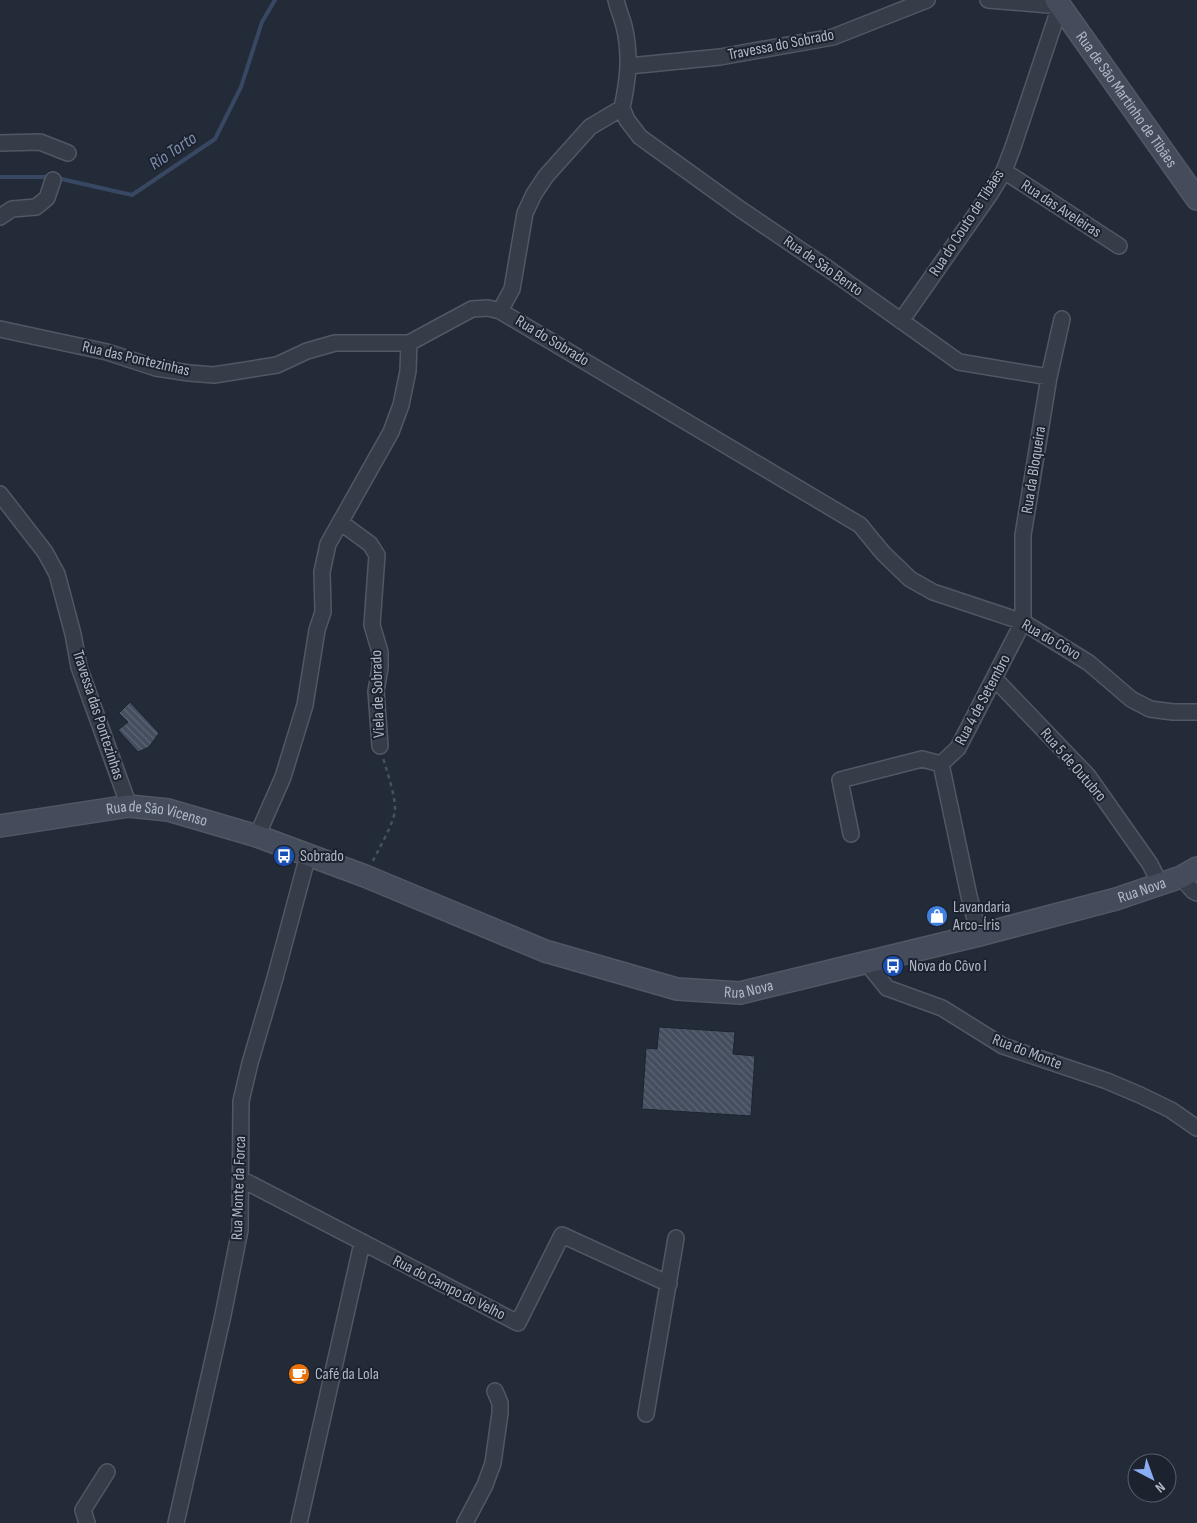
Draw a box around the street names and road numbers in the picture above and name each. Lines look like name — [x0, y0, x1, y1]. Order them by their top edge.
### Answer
street label: Travessa do Sobrado — [726, 25, 836, 65]
street label: Rua de São Martinho de Tibães — [1072, 28, 1181, 171]
street label: Rua do Couto de Tibães — [925, 166, 1009, 280]
street label: Rua das Aveleiras — [1017, 176, 1105, 242]
street label: Rua de São Bento — [780, 232, 866, 300]
street label: Rua do Sobrado — [512, 312, 592, 370]
street label: Rua das Pontezinhas — [80, 337, 192, 381]
street label: Rua da Bloqueira — [1018, 425, 1050, 515]
street label: Rua do Côvo — [1018, 615, 1084, 665]
street label: Travessa das Pontezinhas — [68, 648, 128, 782]
street label: Viela de Sobrado — [367, 650, 389, 738]
street label: Rua 4 de Setembro — [951, 651, 1015, 749]
street label: Rua 5 de Outubro — [1036, 724, 1110, 806]
street label: Rua de São Vicenso — [105, 797, 210, 831]
street label: Rua Nova — [1115, 873, 1168, 907]
street label: Rua Nova — [723, 976, 775, 1003]
street label: Rua do Monte — [990, 1030, 1064, 1074]
street label: Rua Monte da Forca — [228, 1136, 250, 1240]
street label: Rua do Campo do Velho — [390, 1251, 508, 1325]

